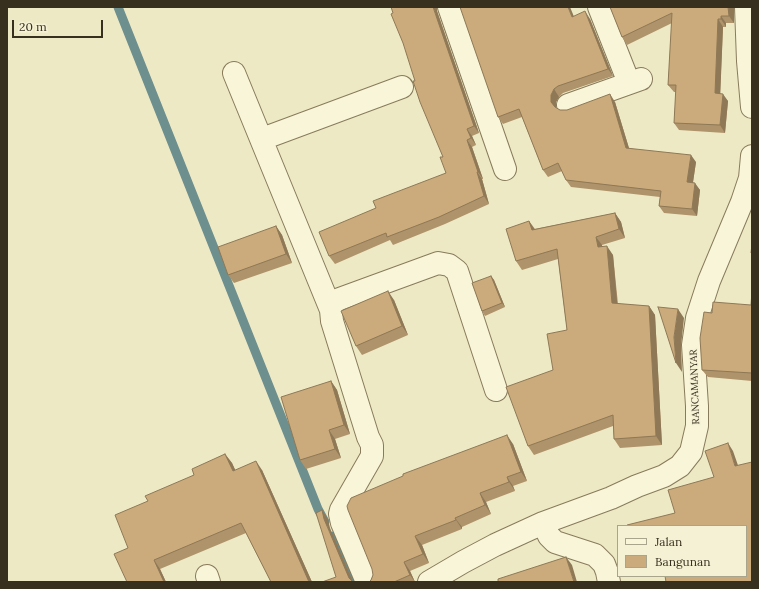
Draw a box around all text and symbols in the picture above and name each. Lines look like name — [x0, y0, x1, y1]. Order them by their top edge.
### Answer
scale bar — [14, 12, 105, 38]
text: 20 m — [19, 19, 47, 34]
street label: RANCAMANYAR — [688, 349, 702, 425]
legend — [617, 525, 747, 577]
text: Jalan — [655, 534, 682, 549]
text: Bangunan — [655, 554, 711, 569]

